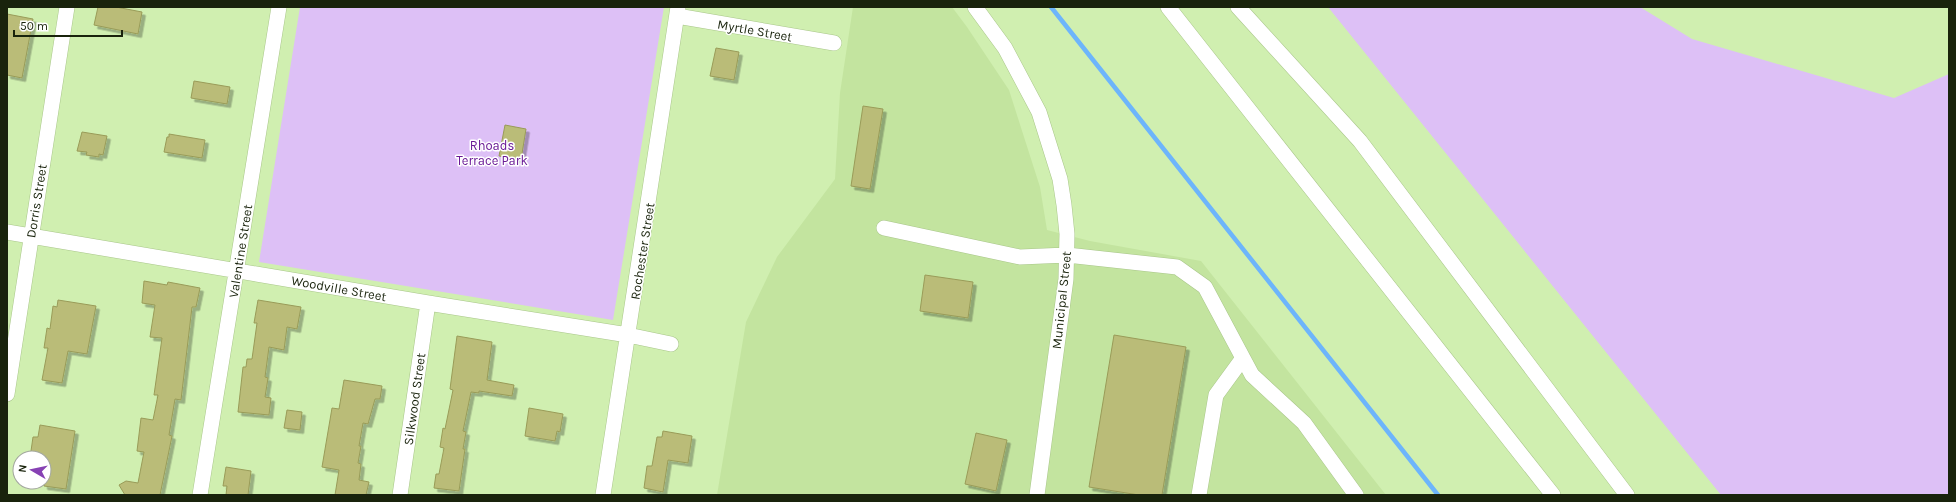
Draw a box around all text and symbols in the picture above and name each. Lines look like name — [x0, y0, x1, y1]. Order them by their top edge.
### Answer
scale bar — [14, 12, 122, 38]
street label: Myrtle Street — [716, 17, 794, 44]
text: 50 m — [20, 19, 48, 33]
park label: Rhoads Terrace Park — [456, 138, 528, 168]
street label: Dorris Street — [23, 163, 50, 239]
street label: Rochester Street — [627, 201, 658, 301]
street label: Valentine Street — [226, 203, 255, 299]
street label: Municipal Street — [1049, 250, 1074, 350]
street label: Woodville Street — [290, 273, 388, 304]
street label: Silkwood Street — [401, 352, 428, 446]
north arrow — [12, 450, 52, 490]
text: N — [16, 464, 30, 473]

